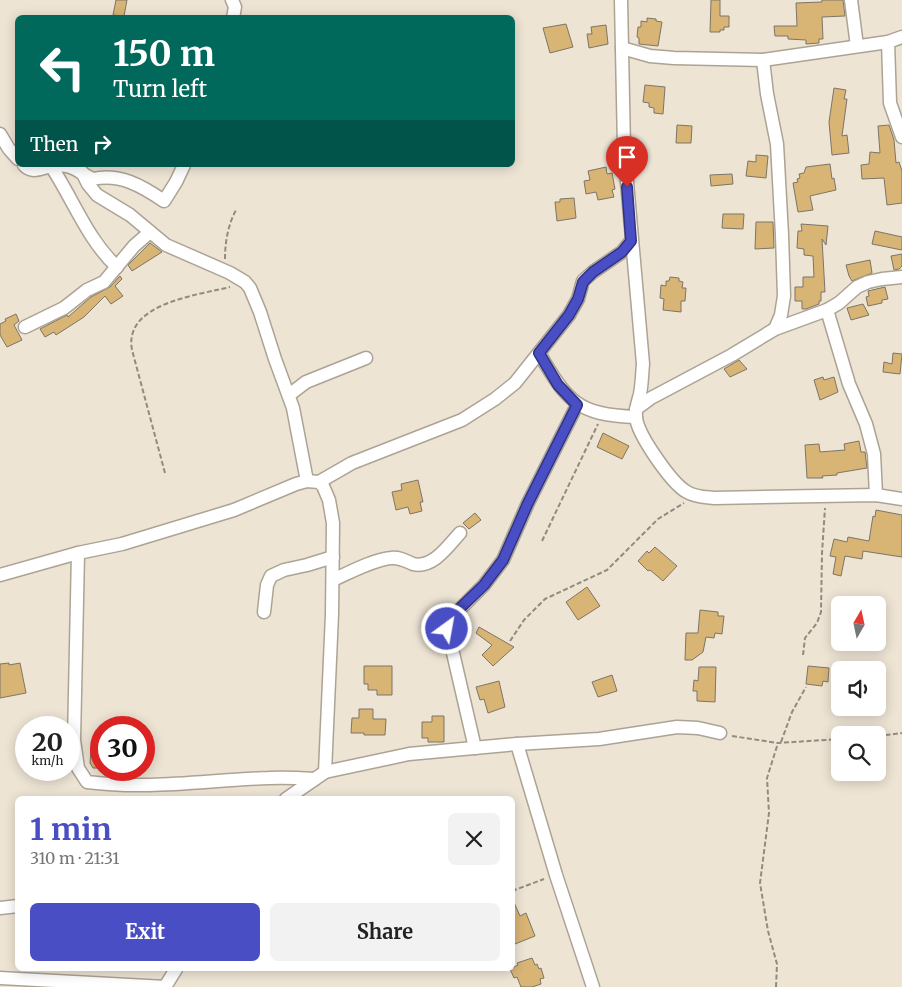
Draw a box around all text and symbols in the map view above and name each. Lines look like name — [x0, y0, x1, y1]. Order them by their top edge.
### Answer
text: 150 m — [113, 32, 215, 76]
icon: left — [30, 35, 95, 100]
text: Turn left — [113, 75, 207, 103]
icon: right — [88, 130, 116, 158]
text: Then — [30, 132, 78, 156]
pin — [606, 136, 648, 187]
icon: arrive — [613, 143, 641, 171]
north arrow — [831, 596, 886, 651]
map controls — [831, 596, 886, 781]
position arrow — [420, 602, 472, 654]
button: sound — [831, 661, 886, 716]
speed limit sign: 30 — [90, 716, 155, 781]
text: 20 — [32, 726, 63, 758]
button: search — [831, 726, 886, 781]
text: km/h — [32, 753, 63, 768]
text: 1 min — [30, 810, 112, 848]
button: close — [448, 813, 500, 865]
text: 310 m · 21:31 — [30, 848, 119, 868]
button: Exit — [30, 903, 260, 961]
button: Share — [270, 903, 500, 961]

